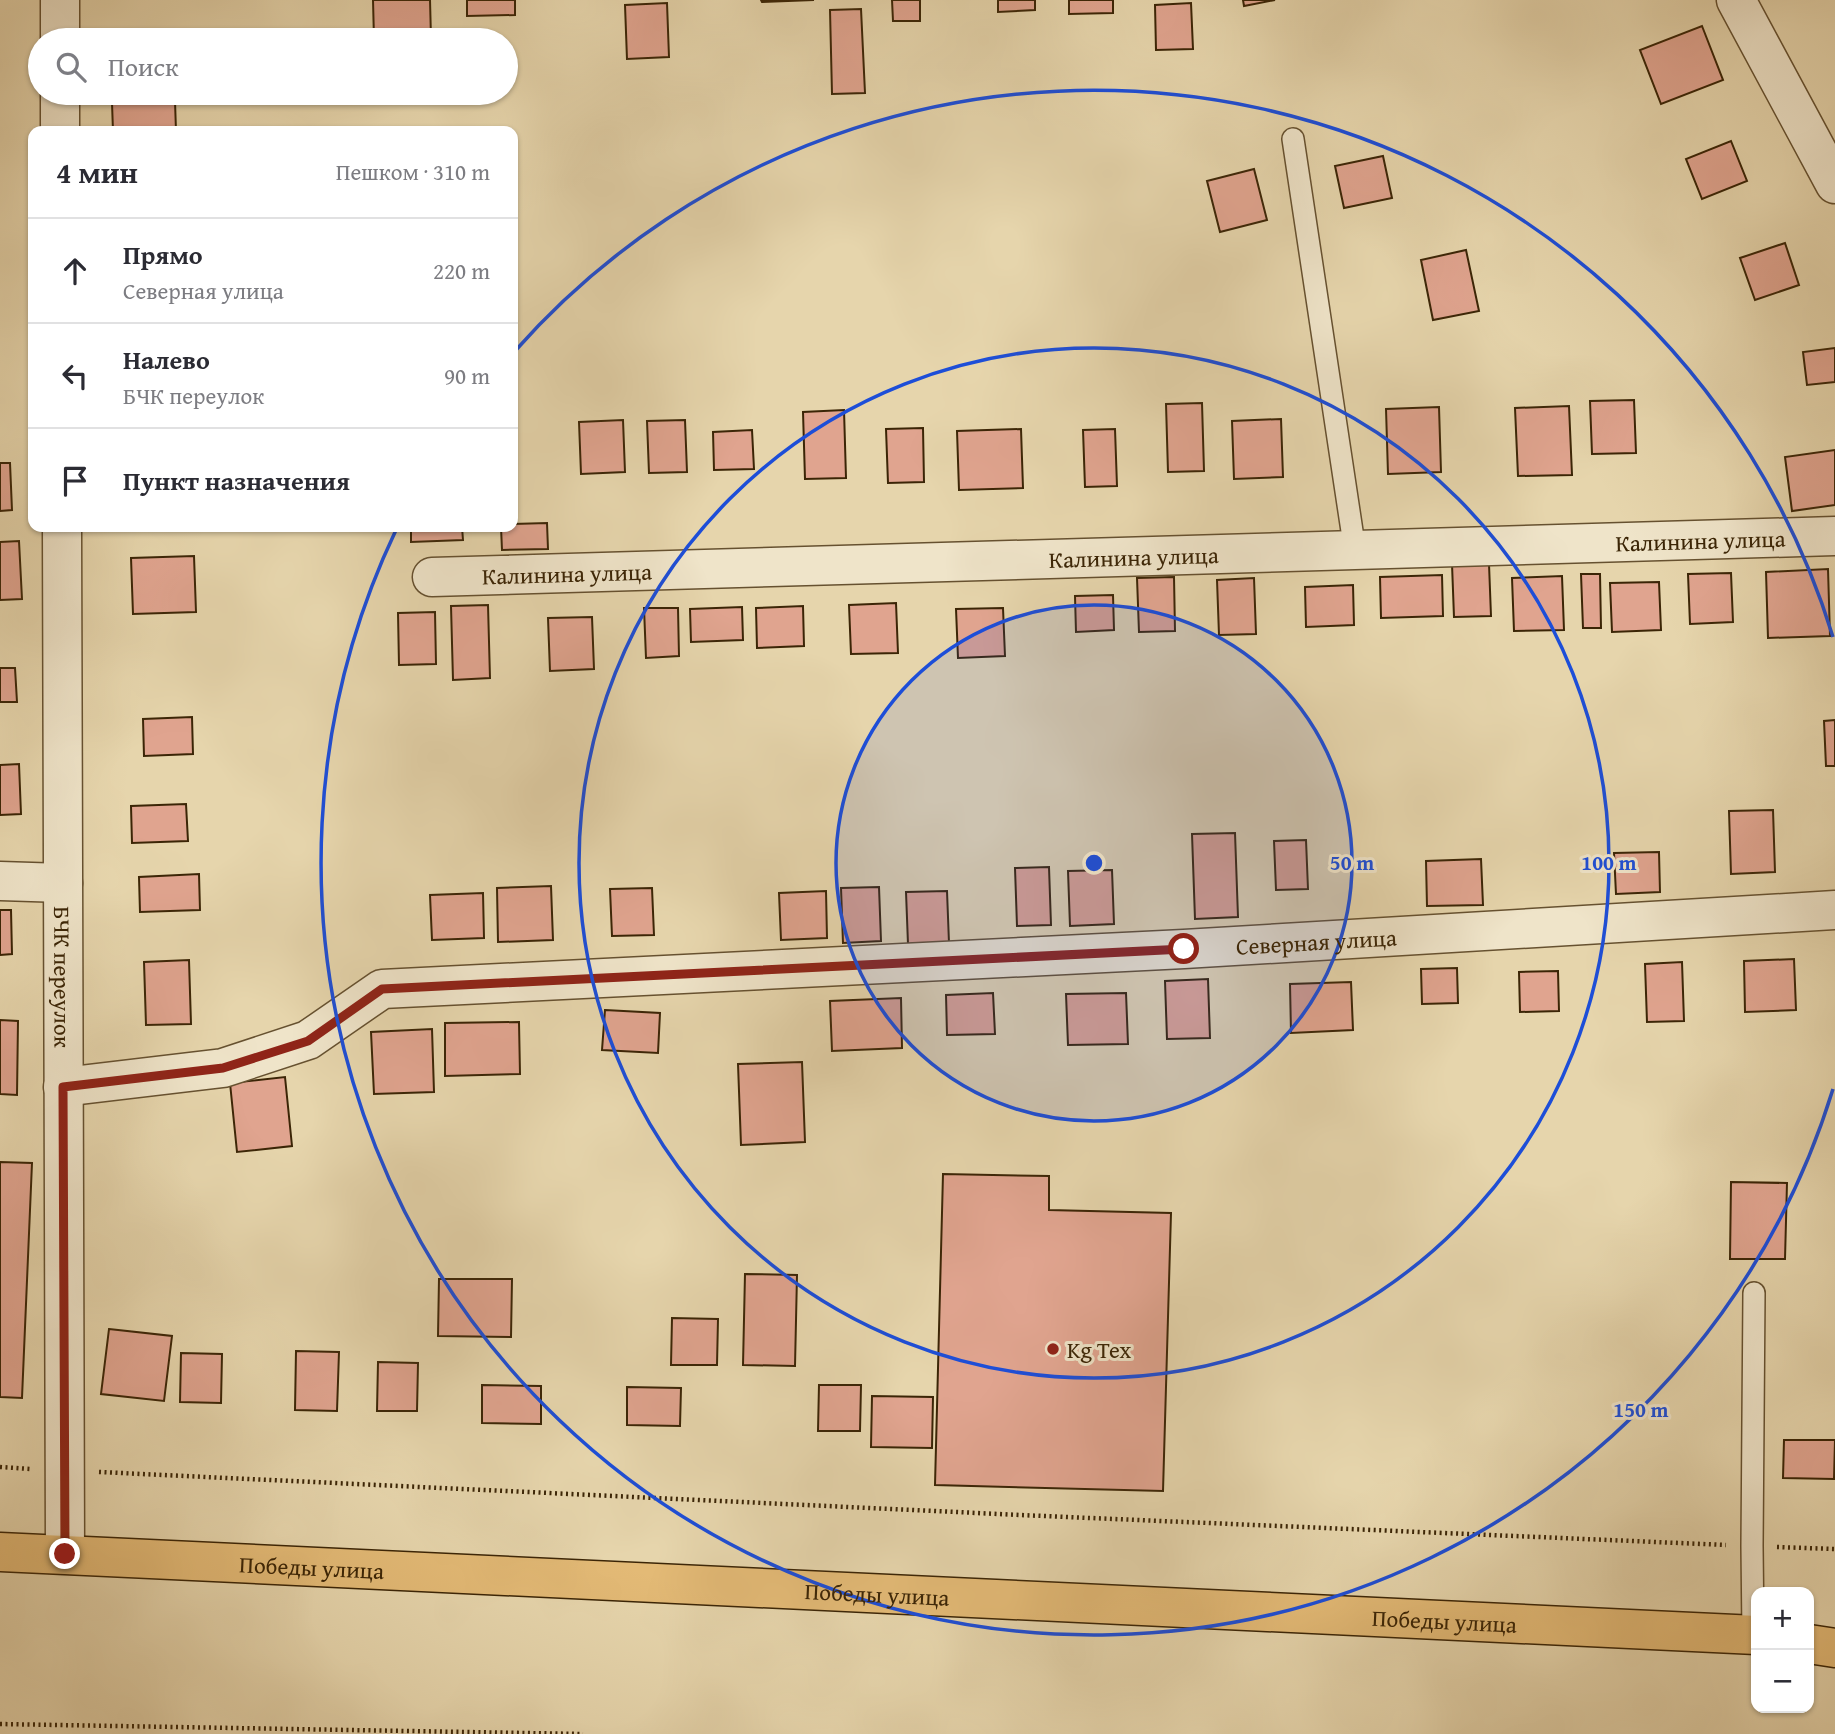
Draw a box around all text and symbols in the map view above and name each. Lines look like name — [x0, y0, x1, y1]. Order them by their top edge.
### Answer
search box — [28, 28, 518, 105]
text: Поиск — [108, 47, 179, 86]
icon: search — [52, 48, 90, 86]
text: 4 мин — [56, 150, 138, 194]
text: Пешком · 310 m — [336, 155, 490, 188]
text: Прямо — [123, 235, 203, 274]
icon: ahead — [56, 252, 94, 290]
text: 220 m — [433, 254, 490, 287]
text: Северная улица — [123, 274, 284, 307]
text: Налево — [123, 340, 210, 379]
icon: left — [56, 357, 94, 395]
text: 90 m — [444, 359, 490, 392]
text: БЧК переулок — [123, 379, 264, 412]
text: Пункт назначения — [123, 461, 350, 500]
icon: arrive — [56, 462, 94, 500]
street label: Калинина улица — [1615, 521, 1786, 559]
street label: Калинина улица — [1048, 538, 1219, 575]
street label: Калинина улица — [482, 554, 652, 592]
text: 50 m — [1330, 847, 1374, 878]
text: 100 m — [1581, 847, 1637, 878]
centre of rings — [1082, 851, 1106, 875]
street label: БЧК переулок — [47, 906, 80, 1048]
street label: Северная улица — [1235, 920, 1398, 962]
route start — [1168, 933, 1199, 964]
place label: Kg Tex — [1067, 1333, 1132, 1366]
marker: Kg Tex — [1045, 1341, 1061, 1357]
text: 150 m — [1613, 1394, 1669, 1425]
route end — [49, 1538, 80, 1569]
street label: Победы улица — [238, 1547, 385, 1587]
street label: Победы улица — [804, 1574, 950, 1613]
map controls — [1751, 1587, 1814, 1713]
button: + — [1751, 1587, 1814, 1650]
street label: Победы улица — [1371, 1600, 1518, 1640]
button: − — [1751, 1650, 1814, 1713]

